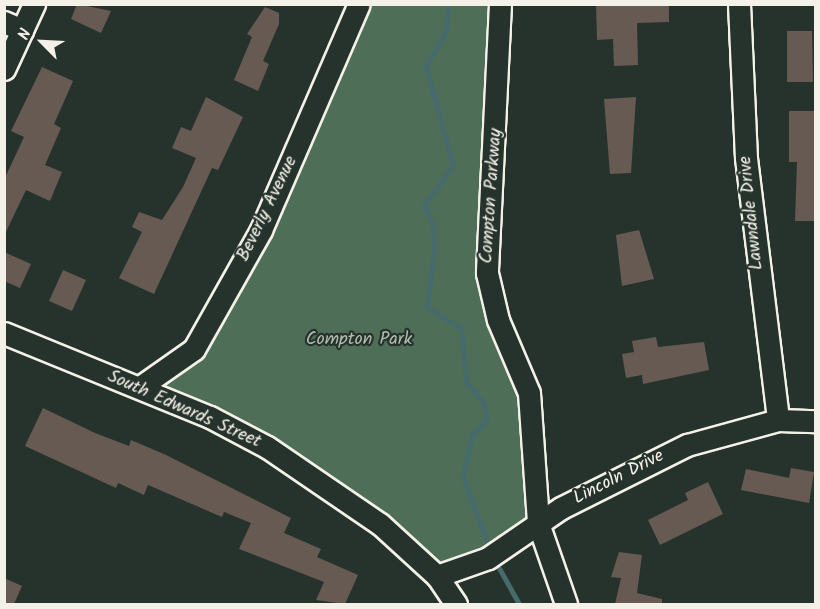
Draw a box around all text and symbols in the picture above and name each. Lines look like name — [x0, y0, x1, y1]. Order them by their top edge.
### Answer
north arrow — [12, 12, 72, 72]
text: N — [12, 25, 39, 44]
street label: Compton Parkway — [477, 128, 507, 264]
street label: Beverly Avenue — [233, 153, 303, 265]
street label: Lawndale Drive — [735, 155, 769, 271]
park label: Compton Park — [306, 329, 412, 351]
street label: South Edwards Street — [104, 366, 264, 454]
street label: Lincoln Drive — [570, 446, 668, 510]

